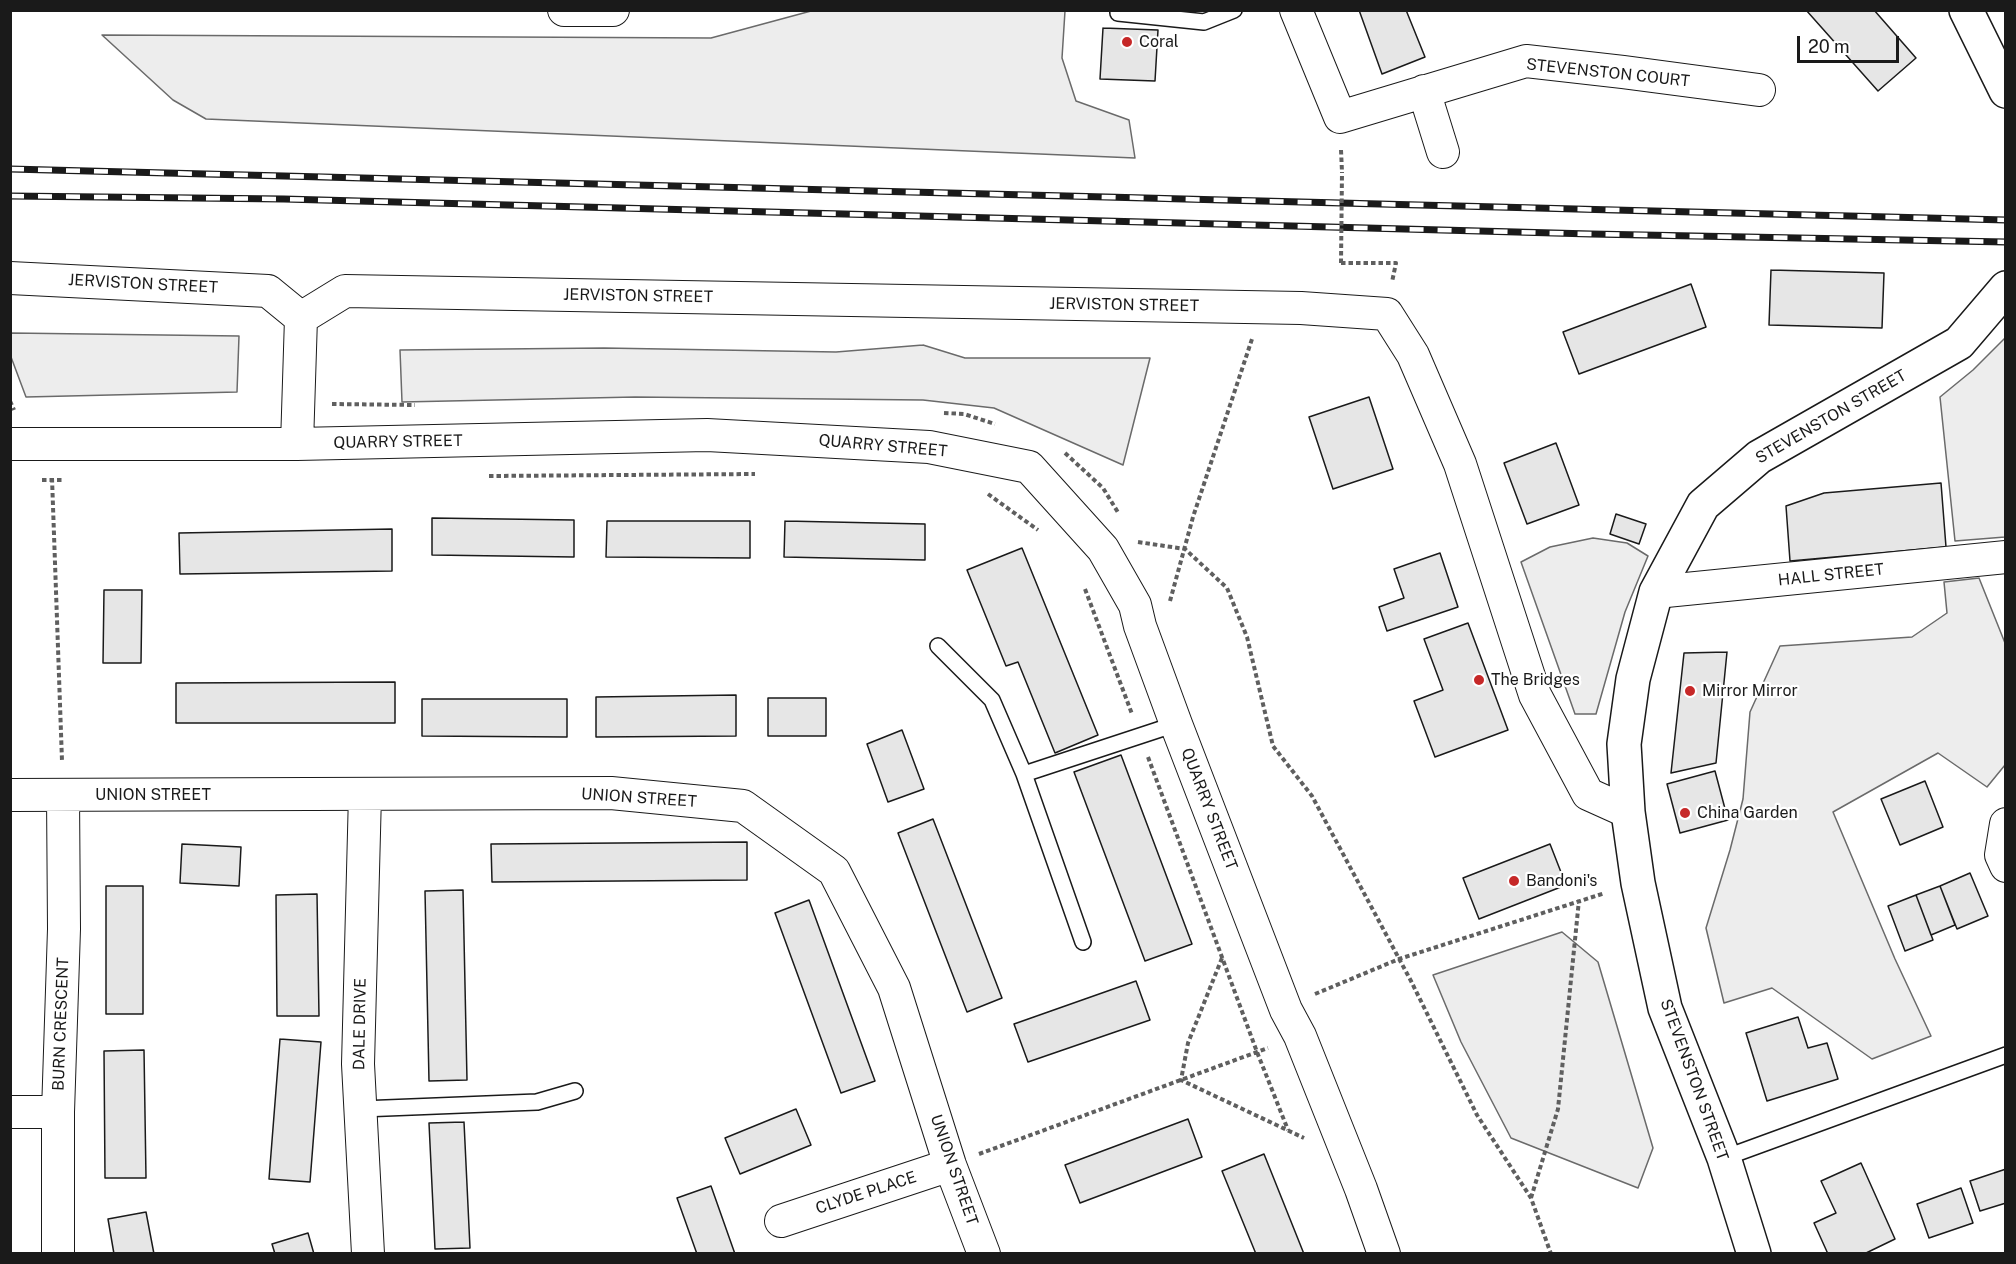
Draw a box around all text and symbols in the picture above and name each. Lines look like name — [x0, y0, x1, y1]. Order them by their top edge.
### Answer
scale bar — [1800, 24, 1902, 62]
place label: Coral — [1139, 32, 1179, 52]
marker: Coral — [1120, 35, 1134, 49]
text: 20 m — [1808, 36, 1850, 57]
street label: STEVENSTON COURT — [1525, 55, 1691, 91]
street label: JERVISTON STREET — [68, 270, 218, 298]
street label: JERVISTON STREET — [563, 285, 713, 307]
street label: JERVISTON STREET — [1049, 294, 1199, 316]
street label: STEVENSTON STREET — [1752, 366, 1910, 468]
street label: QUARRY STREET — [333, 431, 463, 453]
street label: QUARRY STREET — [818, 431, 948, 461]
street label: HALL STREET — [1777, 560, 1885, 590]
place label: The Bridges — [1491, 670, 1580, 690]
marker: The Bridges — [1472, 673, 1486, 687]
place label: Mirror Mirror — [1702, 681, 1798, 701]
marker: Mirror Mirror — [1683, 684, 1697, 698]
street label: QUARRY STREET — [1177, 745, 1241, 873]
street label: UNION STREET — [580, 784, 698, 812]
street label: UNION STREET — [95, 785, 211, 805]
place label: China Garden — [1697, 803, 1798, 823]
marker: China Garden — [1678, 806, 1692, 820]
place label: Bandoni's — [1526, 871, 1597, 891]
marker: Bandoni's — [1507, 874, 1521, 888]
street label: BURN CRESCENT — [49, 957, 73, 1091]
street label: DALE DRIVE — [350, 978, 370, 1070]
street label: STEVENSTON STREET — [1656, 996, 1732, 1164]
street label: UNION STREET — [926, 1112, 982, 1228]
street label: CLYDE PLACE — [813, 1168, 919, 1218]

